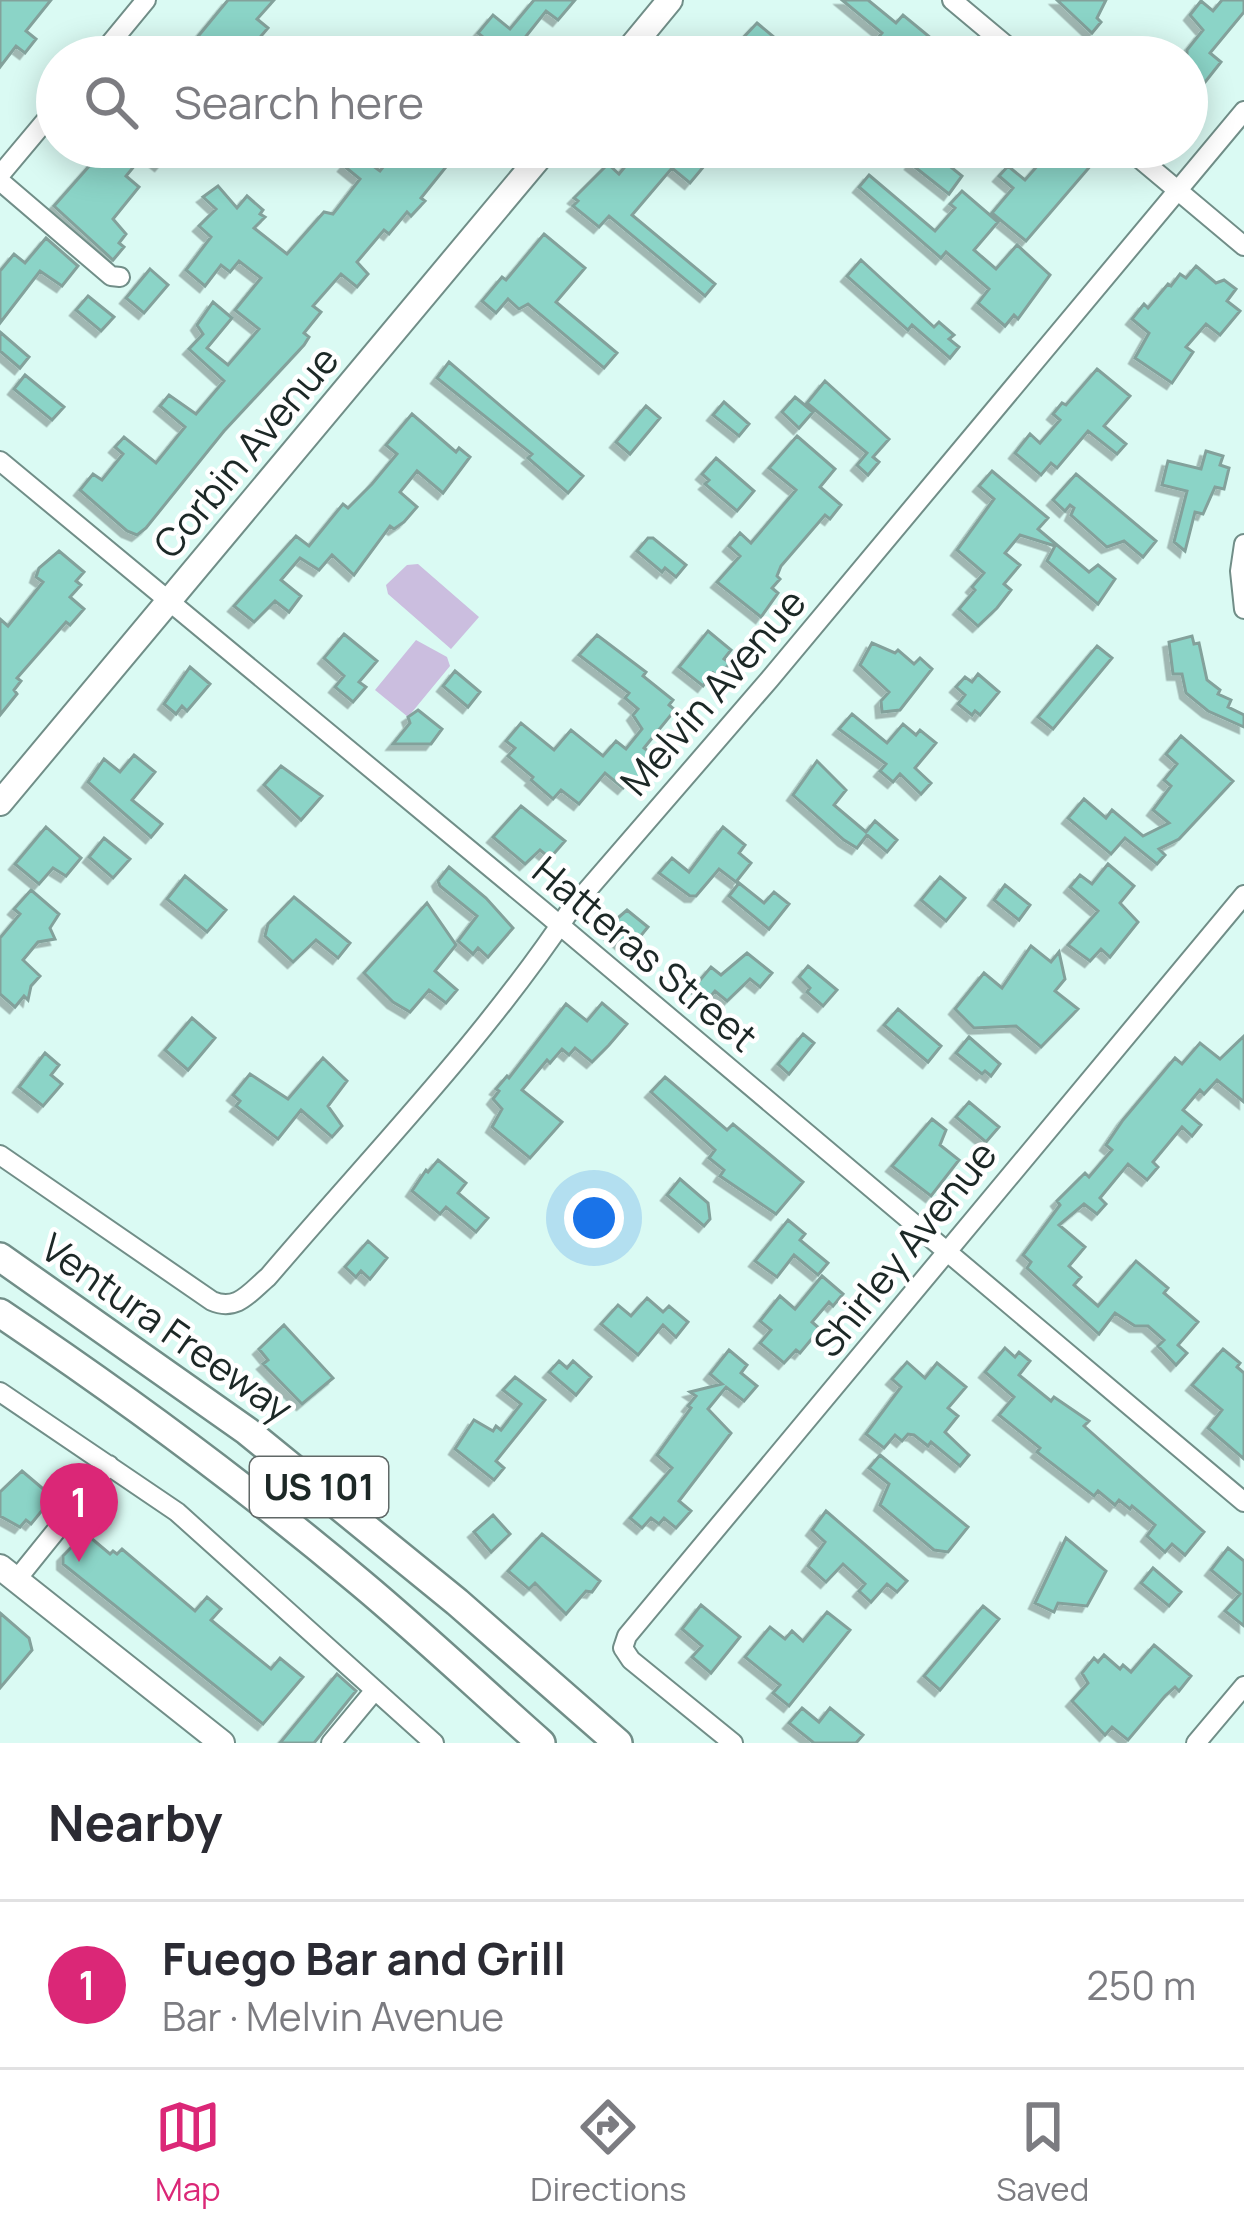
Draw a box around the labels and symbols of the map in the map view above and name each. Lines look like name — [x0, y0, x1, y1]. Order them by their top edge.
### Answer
street label: Corbin Avenue — [140, 334, 350, 569]
street label: Melvin Avenue — [607, 576, 817, 806]
street label: Hatteras Street — [522, 843, 769, 1063]
street label: Shirley Avenue — [800, 1129, 1008, 1368]
your location — [564, 1188, 624, 1248]
street label: Ventura Freeway — [31, 1220, 304, 1434]
road number: US 101 — [250, 1457, 388, 1517]
pin: 1 — [40, 1463, 118, 1562]

